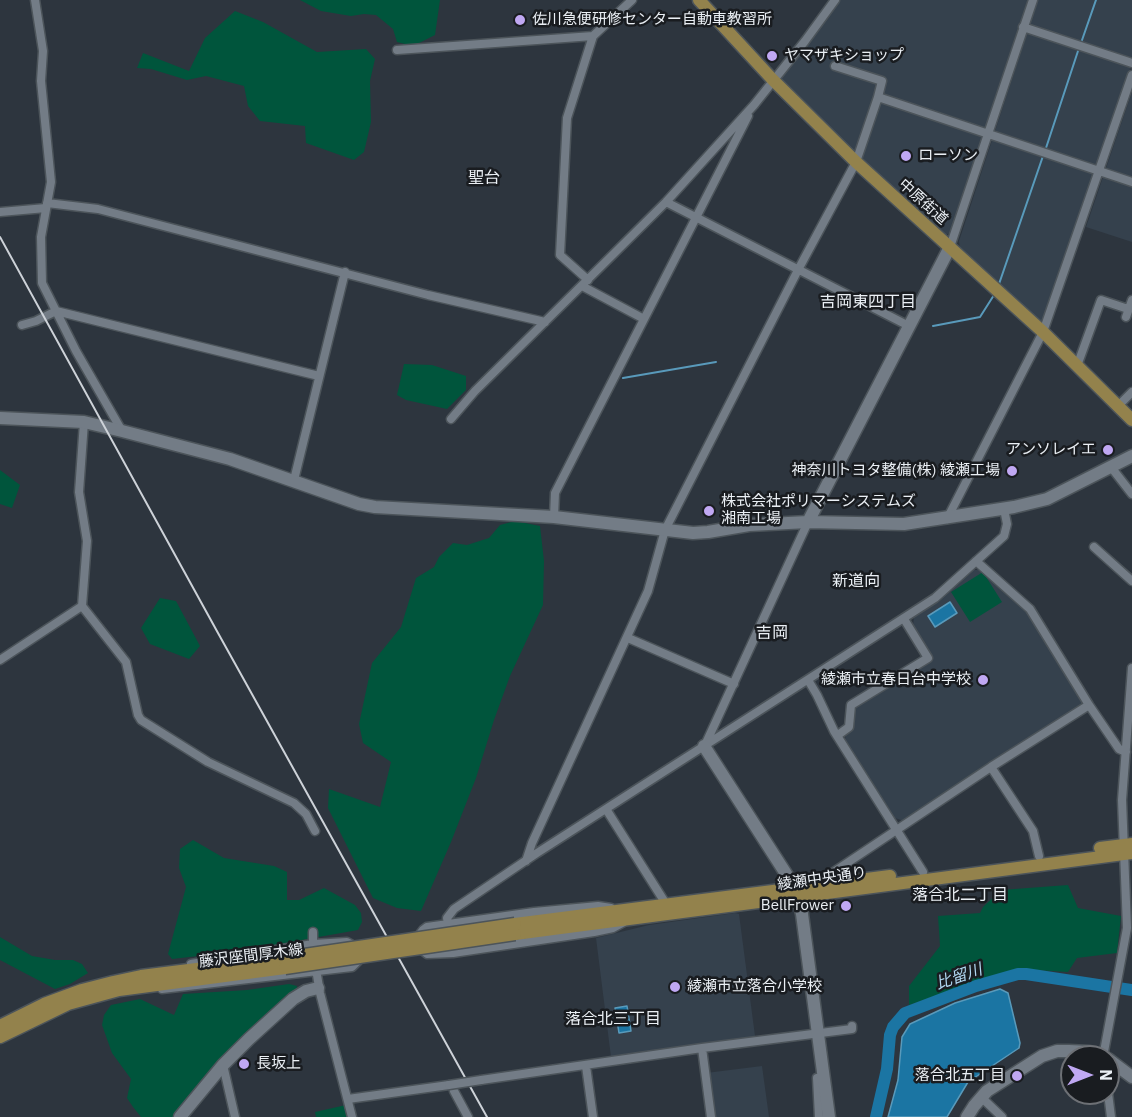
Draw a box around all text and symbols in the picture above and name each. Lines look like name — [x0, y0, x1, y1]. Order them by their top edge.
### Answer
place label: 佐川急便研修センター自動車教習所 — [532, 11, 772, 29]
marker: 佐川急便研修センター自動車教習所 — [513, 13, 527, 27]
place label: ヤマザキショップ — [784, 47, 904, 65]
marker: ヤマザキショップ — [765, 49, 779, 63]
place label: ローソン — [918, 147, 978, 165]
marker: ローソン — [899, 149, 913, 163]
district label: 聖台 — [468, 168, 500, 188]
street label: 中原街道 — [895, 175, 951, 229]
district label: 吉岡東四丁目 — [820, 292, 916, 312]
place label: アンソレイエ — [1006, 441, 1096, 459]
marker: アンソレイエ — [1101, 443, 1115, 457]
place label: 神奈川トヨタ整備(株) 綾瀬工場 — [791, 462, 1000, 480]
marker: 神奈川トヨタ整備(株) 綾瀬工場 — [1005, 464, 1019, 478]
place label: 株式会社ポリマーシステムズ 湘南工場 — [721, 493, 916, 528]
marker: 株式会社ポリマーシステムズ 湘南工場 — [702, 504, 716, 518]
district label: 新道向 — [832, 571, 880, 591]
district label: 吉岡 — [756, 623, 788, 643]
place label: 綾瀬市立春日台中学校 — [821, 671, 971, 689]
marker: 綾瀬市立春日台中学校 — [976, 673, 990, 687]
street label: 綾瀬中央通り — [776, 864, 868, 894]
district label: 落合北二丁目 — [912, 885, 1008, 905]
place label: BellFrower — [761, 897, 834, 915]
marker: BellFrower — [839, 899, 853, 913]
street label: 藤沢座間厚木線 — [198, 941, 304, 971]
water label: 比留川 — [933, 960, 985, 994]
place label: 綾瀬市立落合小学校 — [687, 978, 822, 996]
marker: 綾瀬市立落合小学校 — [668, 980, 682, 994]
district label: 落合北三丁目 — [565, 1009, 661, 1029]
north arrow — [1060, 1045, 1120, 1105]
place label: 長坂上 — [256, 1055, 301, 1073]
marker: 長坂上 — [237, 1057, 251, 1071]
place label: 落合北五丁目 — [915, 1067, 1005, 1085]
marker: 落合北五丁目 — [1010, 1069, 1024, 1083]
text: N — [1096, 1069, 1116, 1081]

